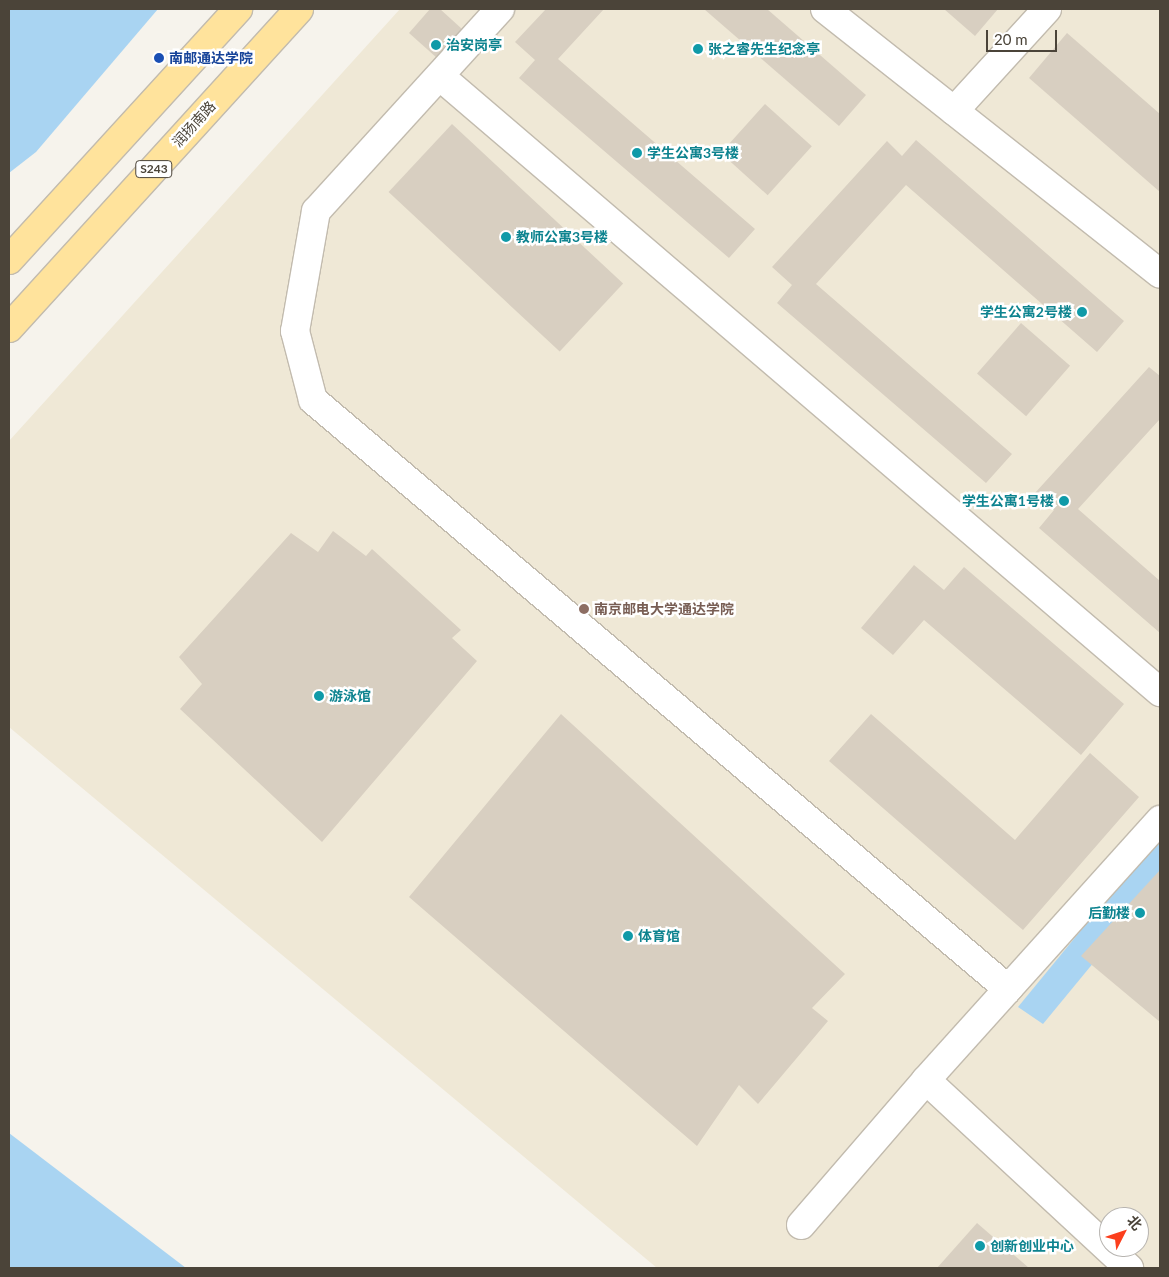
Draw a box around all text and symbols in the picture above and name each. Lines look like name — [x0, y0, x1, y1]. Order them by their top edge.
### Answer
scale bar — [989, 20, 1060, 52]
text: 20 m — [994, 30, 1028, 48]
place label: 治安岗亭 — [446, 37, 502, 53]
marker: 治安岗亭 — [430, 39, 442, 51]
place label: 张之睿先生纪念亭 — [708, 41, 820, 57]
marker: 张之睿先生纪念亭 — [692, 43, 704, 55]
place label: 南邮通达学院 — [169, 50, 253, 66]
marker: 南邮通达学院 — [153, 52, 165, 64]
street label: 润扬南路 — [169, 98, 219, 150]
place label: 学生公寓3号楼 — [647, 145, 739, 161]
marker: 学生公寓3号楼 — [631, 147, 643, 159]
road number: S243 — [135, 160, 173, 178]
place label: 教师公寓3号楼 — [516, 229, 608, 245]
marker: 教师公寓3号楼 — [500, 231, 512, 243]
place label: 学生公寓2号楼 — [980, 304, 1072, 320]
marker: 学生公寓2号楼 — [1076, 306, 1088, 318]
place label: 学生公寓1号楼 — [962, 493, 1054, 509]
marker: 学生公寓1号楼 — [1058, 495, 1070, 507]
place label: 南京邮电大学通达学院 — [594, 601, 734, 617]
marker: 南京邮电大学通达学院 — [578, 603, 590, 615]
place label: 游泳馆 — [329, 688, 371, 704]
marker: 游泳馆 — [313, 690, 325, 702]
place label: 后勤楼 — [1088, 905, 1130, 921]
marker: 后勤楼 — [1134, 907, 1146, 919]
place label: 体育馆 — [638, 928, 680, 944]
marker: 体育馆 — [622, 930, 634, 942]
north arrow — [1099, 1207, 1149, 1257]
text: 北 — [1124, 1212, 1146, 1233]
place label: 创新创业中心 — [990, 1238, 1074, 1254]
marker: 创新创业中心 — [974, 1240, 986, 1252]

